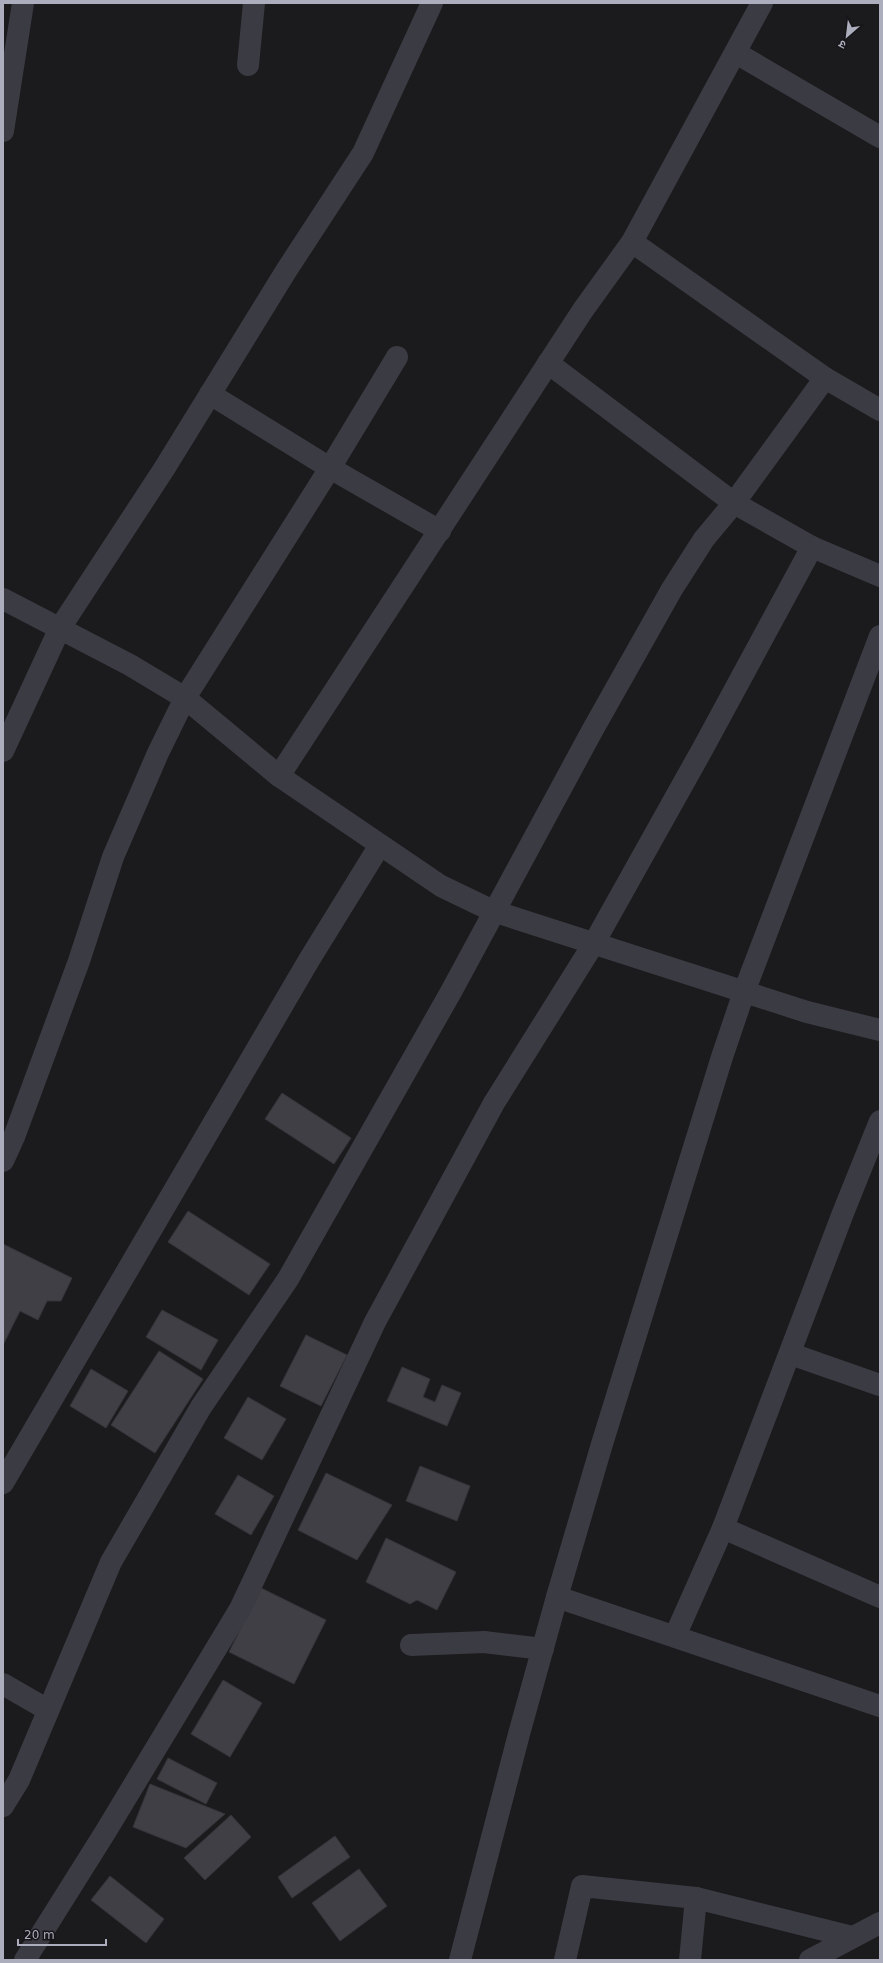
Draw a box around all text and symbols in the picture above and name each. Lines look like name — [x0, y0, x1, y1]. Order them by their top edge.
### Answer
north arrow — [827, 16, 867, 56]
text: उ — [836, 37, 848, 52]
scale bar — [18, 1921, 106, 1947]
text: 20 m — [24, 1928, 55, 1942]

